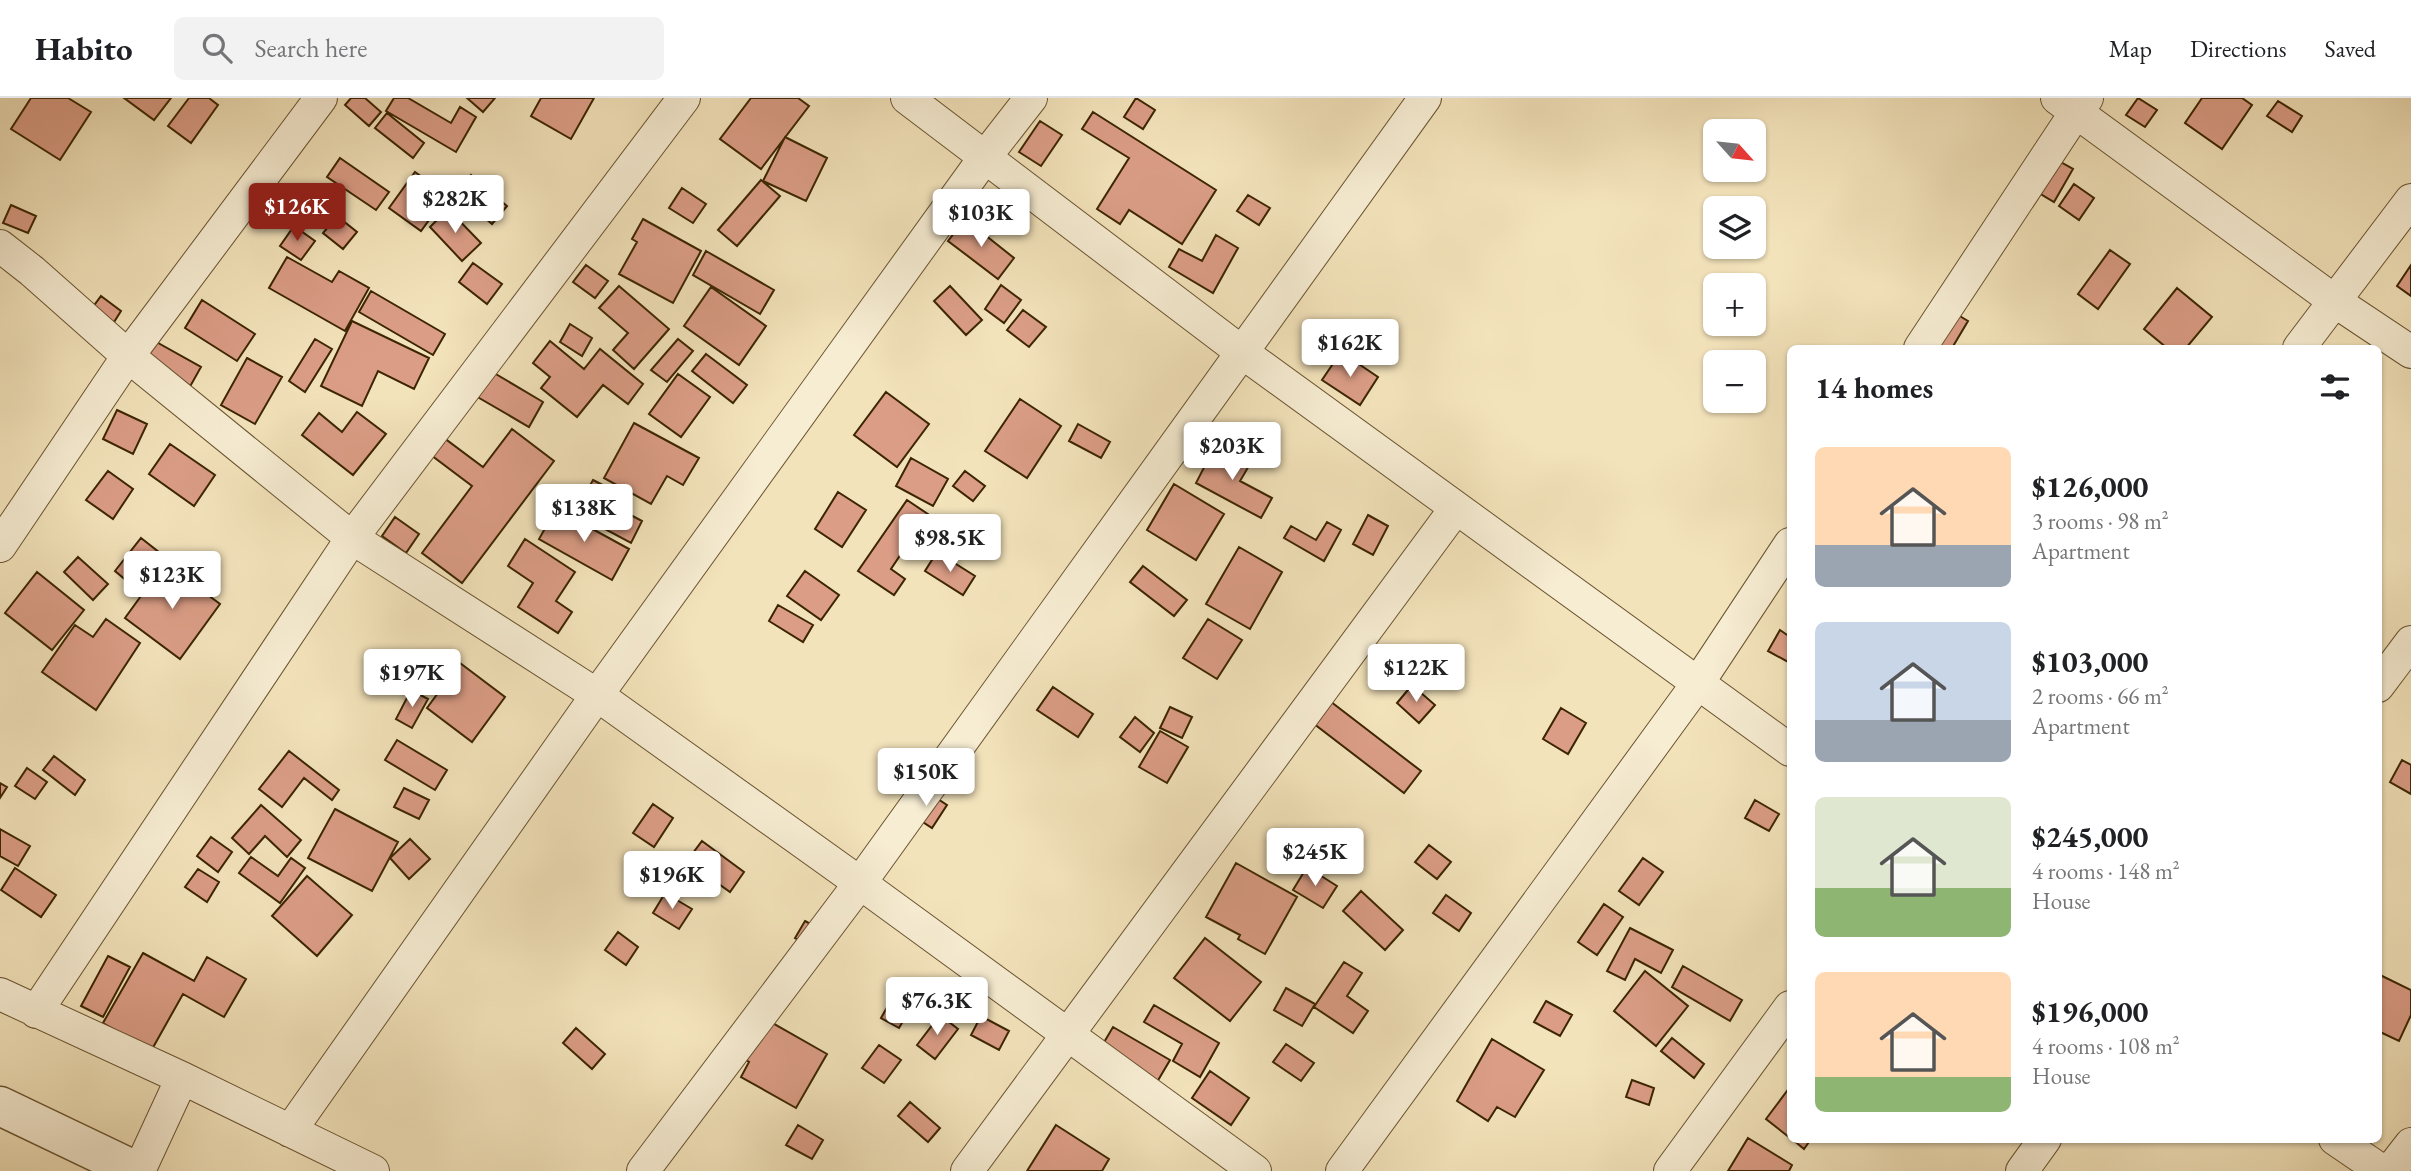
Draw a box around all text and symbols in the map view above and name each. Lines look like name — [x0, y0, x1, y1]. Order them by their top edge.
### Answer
search box — [174, 17, 664, 80]
text: Habito — [35, 27, 132, 70]
icon: search — [198, 29, 236, 67]
text: Search here — [254, 31, 367, 65]
text: Map — [2109, 33, 2152, 64]
text: Directions — [2190, 33, 2287, 64]
text: Saved — [2325, 33, 2376, 64]
north arrow — [1703, 119, 1766, 182]
map controls — [1703, 119, 1766, 413]
pin: $282K — [406, 176, 504, 235]
text: $282K — [423, 183, 487, 213]
pin: $126K — [248, 184, 346, 243]
pin: $103K — [932, 190, 1030, 249]
text: $126K — [265, 191, 329, 221]
button: layers — [1703, 196, 1766, 259]
text: $103K — [949, 197, 1013, 227]
button: + — [1703, 273, 1766, 336]
pin: $162K — [1301, 320, 1399, 379]
text: $162K — [1318, 327, 1382, 357]
button: − — [1703, 350, 1766, 413]
text: 14 homes — [1815, 368, 1933, 407]
icon: filters — [2316, 368, 2354, 406]
pin: $203K — [1183, 422, 1281, 482]
text: $203K — [1200, 430, 1264, 460]
text: $126,000 — [2032, 467, 2148, 506]
icon: home — [1871, 475, 1955, 559]
pin: $138K — [535, 484, 633, 544]
text: $138K — [552, 492, 616, 522]
text: 3 rooms · 98 m² — [2032, 506, 2169, 536]
pin: $98.5K — [893, 514, 1007, 574]
text: $98.5K — [915, 522, 985, 552]
text: Apartment — [2032, 536, 2130, 566]
pin: $123K — [123, 552, 221, 611]
text: $123K — [140, 559, 204, 589]
text: $103,000 — [2032, 642, 2148, 681]
pin: $122K — [1367, 644, 1465, 704]
pin: $197K — [363, 650, 461, 709]
icon: home — [1871, 650, 1955, 734]
text: $122K — [1384, 652, 1448, 682]
text: $197K — [380, 657, 444, 687]
text: 2 rooms · 66 m² — [2032, 681, 2169, 711]
text: Apartment — [2032, 711, 2130, 741]
pin: $150K — [877, 748, 975, 808]
text: $150K — [894, 756, 958, 786]
text: $245,000 — [2032, 817, 2148, 856]
icon: home — [1871, 825, 1955, 909]
pin: $245K — [1266, 828, 1364, 888]
text: $245K — [1283, 836, 1347, 866]
pin: $196K — [623, 852, 721, 911]
text: 4 rooms · 148 m² — [2032, 856, 2180, 886]
text: $196K — [640, 859, 704, 889]
text: House — [2032, 886, 2091, 916]
pin: $76.3K — [880, 978, 994, 1037]
text: $76.3K — [902, 985, 972, 1015]
text: $196,000 — [2032, 992, 2148, 1031]
icon: home — [1871, 1000, 1955, 1084]
text: 4 rooms · 108 m² — [2032, 1031, 2180, 1061]
text: House — [2032, 1061, 2091, 1091]

